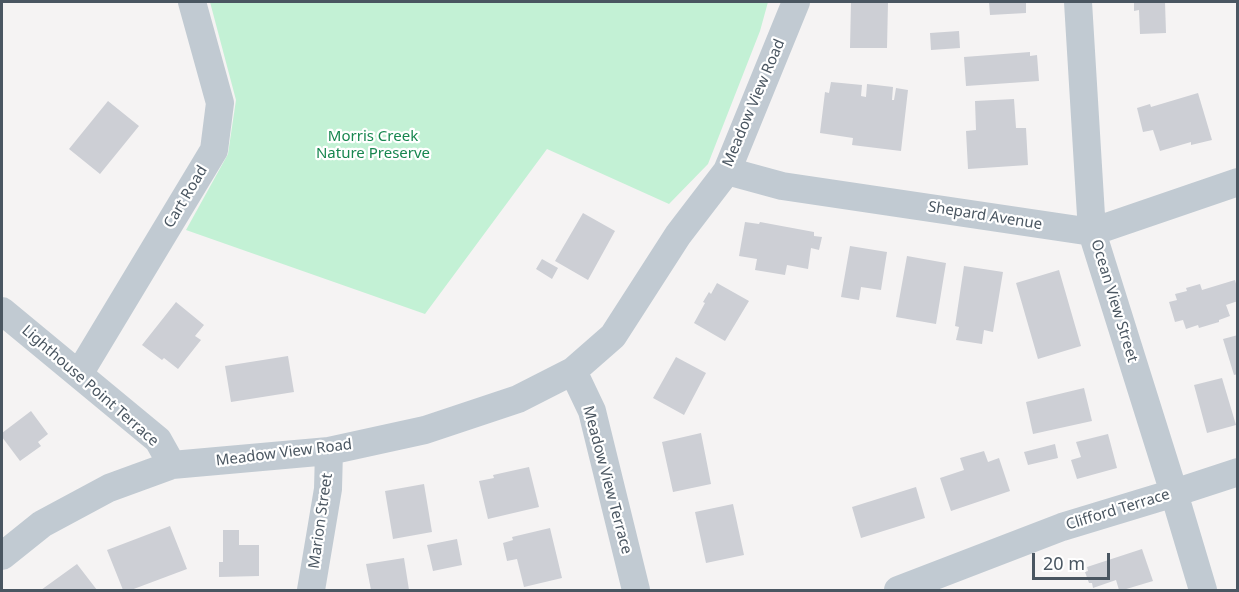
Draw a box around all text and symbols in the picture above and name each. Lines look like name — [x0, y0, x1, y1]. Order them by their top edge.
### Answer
street label: Meadow View Road — [719, 36, 789, 170]
park label: Morris Creek Nature Preserve — [316, 128, 430, 163]
street label: Cart Road — [160, 163, 212, 231]
street label: Shepard Avenue — [927, 198, 1043, 234]
street label: Ocean View Street — [1087, 237, 1141, 365]
street label: Lighthouse Point Terrace — [18, 322, 162, 450]
street label: Meadow View Terrace — [579, 404, 635, 556]
street label: Meadow View Road — [215, 436, 353, 470]
street label: Marion Street — [305, 472, 337, 570]
street label: Clifford Terrace — [1064, 486, 1172, 534]
scale bar — [1035, 541, 1113, 579]
text: 20 m — [1043, 551, 1085, 575]

